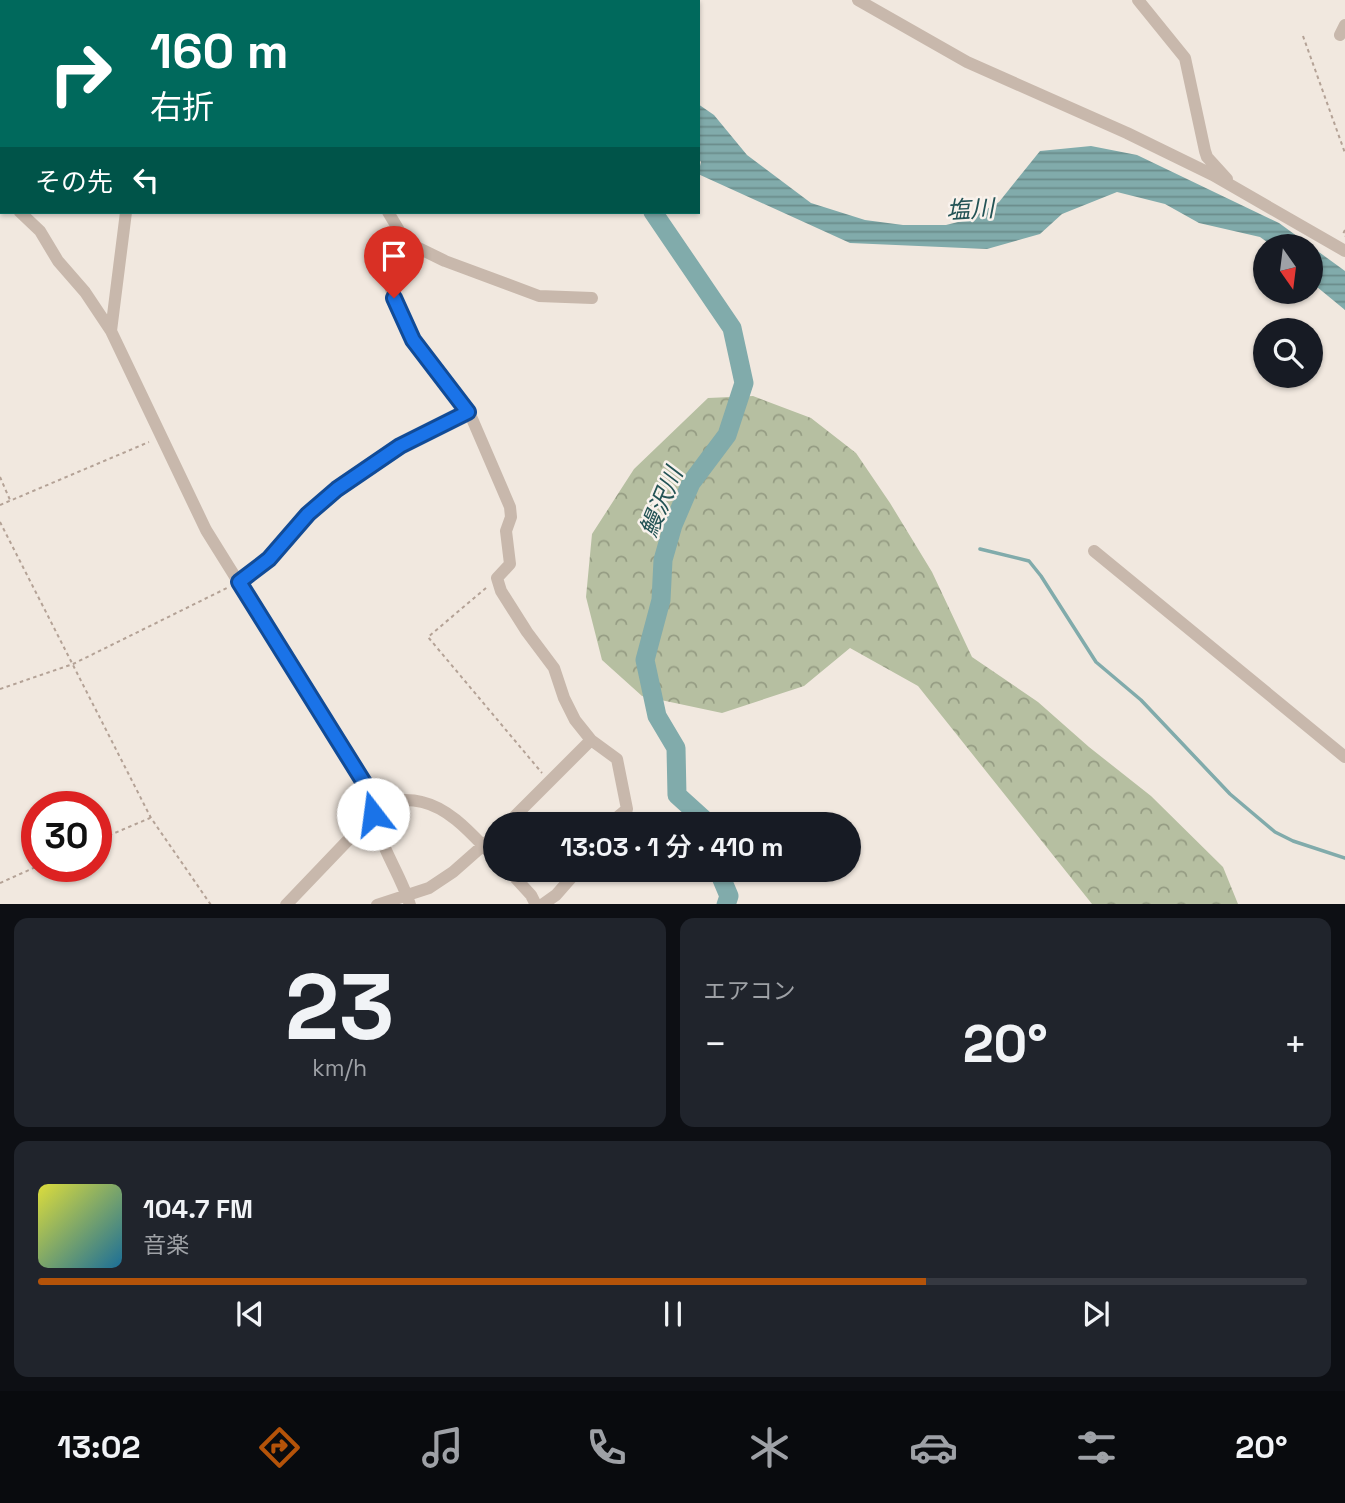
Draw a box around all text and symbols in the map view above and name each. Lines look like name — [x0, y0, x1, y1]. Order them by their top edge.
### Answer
text: 160 m — [150, 20, 288, 82]
icon: right — [35, 28, 126, 119]
text: 右折 — [150, 87, 214, 127]
icon: left — [127, 161, 165, 199]
text: その先 — [35, 165, 113, 199]
water label: 塩川 — [945, 192, 998, 226]
pin — [364, 226, 424, 298]
north arrow — [1253, 234, 1323, 304]
map controls — [1253, 234, 1323, 388]
icon: arrive — [375, 237, 413, 275]
button: search — [1253, 318, 1323, 388]
water label: 鰻沢川 — [633, 460, 691, 541]
position arrow — [336, 777, 410, 851]
speed limit sign: 30 — [21, 791, 112, 882]
text: 13:03 · 1 分 · 410 m — [560, 830, 784, 864]
text: 23 — [285, 949, 394, 1066]
text: エアコン — [704, 976, 796, 1006]
text: 20° — [963, 1011, 1048, 1077]
text: − — [704, 1020, 727, 1068]
text: + — [1283, 1020, 1307, 1068]
text: km/h — [312, 1053, 367, 1083]
text: 104.7 FM — [143, 1192, 253, 1226]
text: 音楽 — [143, 1230, 189, 1260]
icon: previous — [231, 1295, 269, 1333]
icon: pause — [654, 1295, 692, 1333]
icon: next — [1077, 1295, 1115, 1333]
icon: directions — [255, 1423, 304, 1472]
icon: music — [418, 1423, 467, 1472]
icon: phone — [582, 1423, 631, 1472]
icon: climate — [745, 1423, 794, 1472]
icon: car — [909, 1423, 958, 1472]
icon: filters — [1072, 1423, 1121, 1472]
text: 13:02 — [57, 1427, 140, 1467]
text: 20° — [1235, 1427, 1288, 1467]

